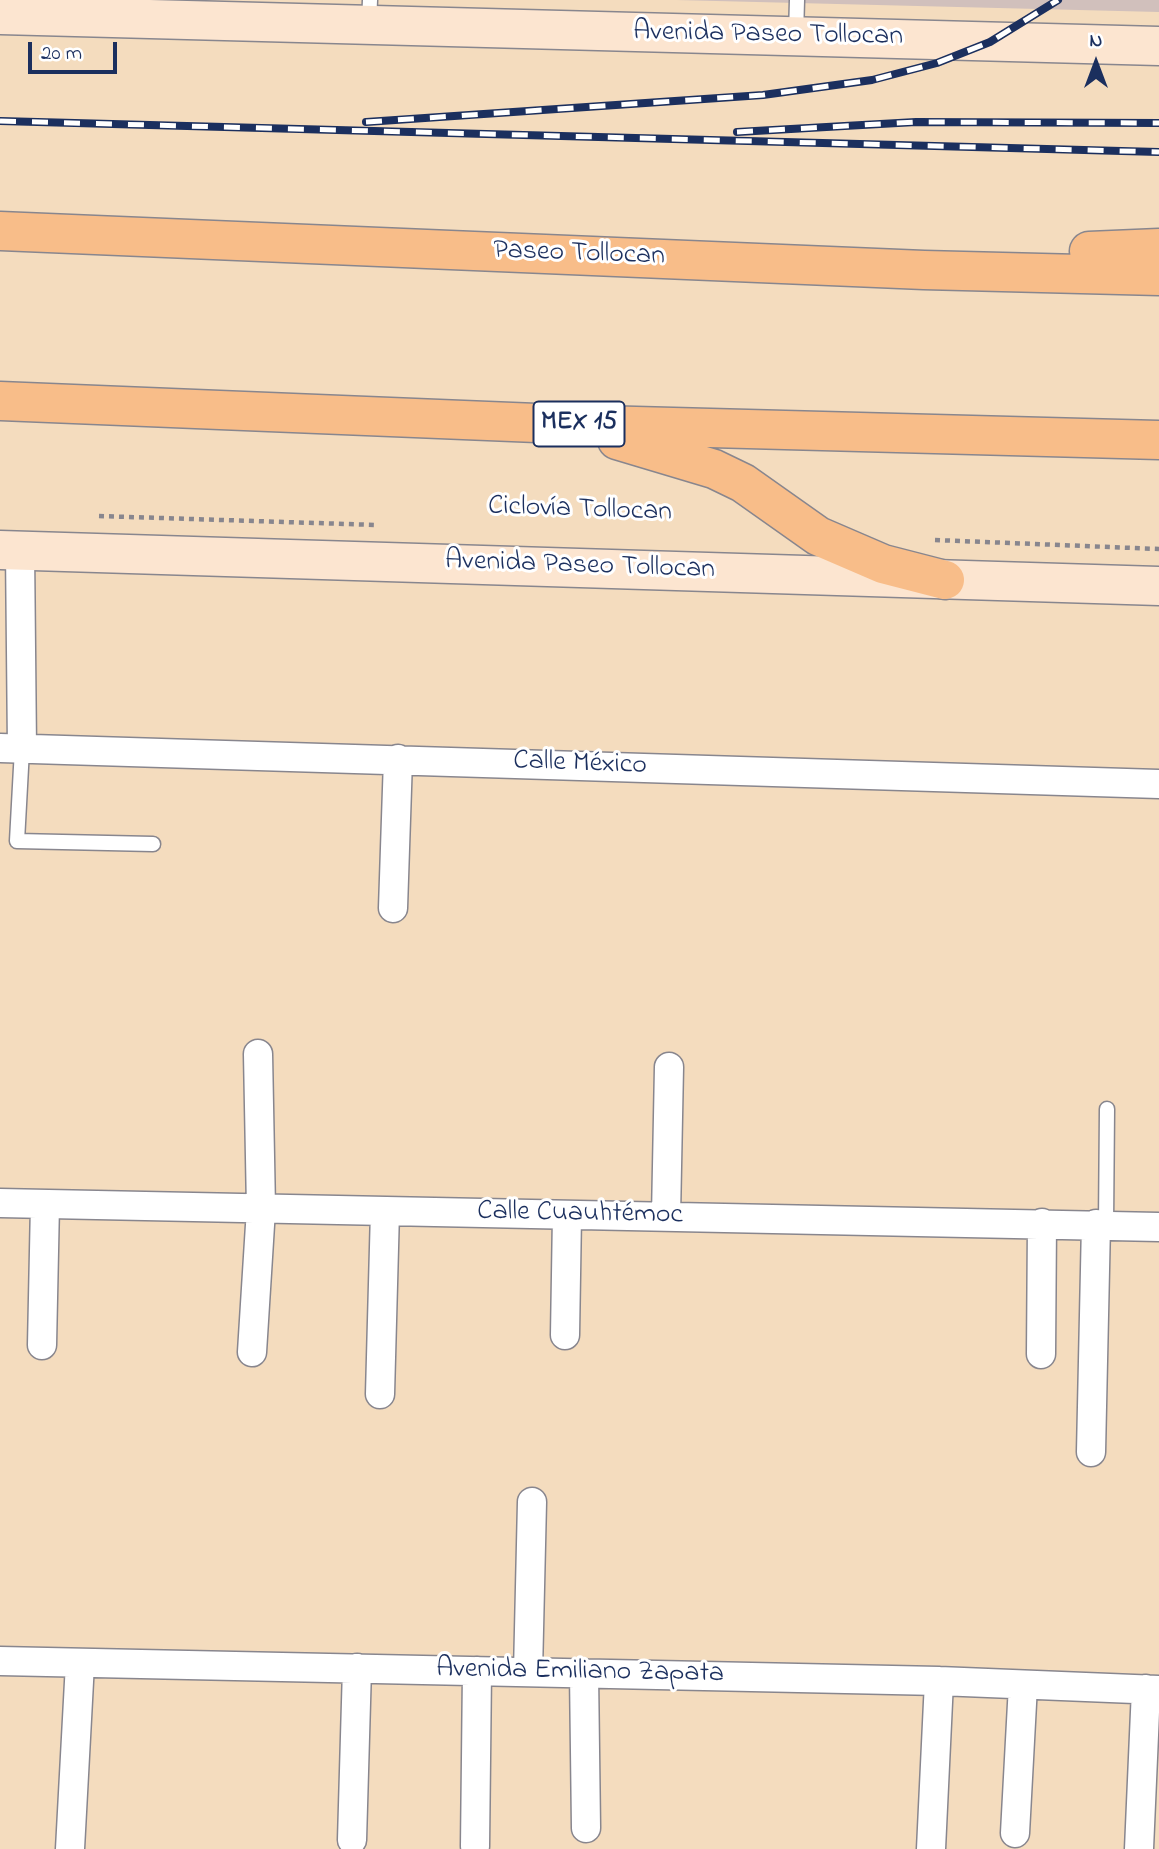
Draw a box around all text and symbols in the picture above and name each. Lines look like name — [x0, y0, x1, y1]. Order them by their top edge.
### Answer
street label: Avenida Paseo Tollocan — [633, 17, 903, 55]
scale bar — [32, 28, 121, 72]
north arrow — [1061, 28, 1131, 98]
text: N — [1090, 28, 1102, 55]
text: 20 m — [41, 39, 82, 69]
street label: Paseo Tollocan — [492, 235, 666, 275]
road number: MEX 15 — [534, 402, 624, 446]
street label: Ciclovía Tollocan — [487, 491, 673, 531]
street label: Avenida Paseo Tollocan — [444, 545, 716, 589]
street label: Calle México — [513, 746, 647, 784]
street label: Calle Cuauhtémoc — [477, 1196, 683, 1234]
street label: Avenida Emiliano Zapata — [436, 1654, 724, 1692]

